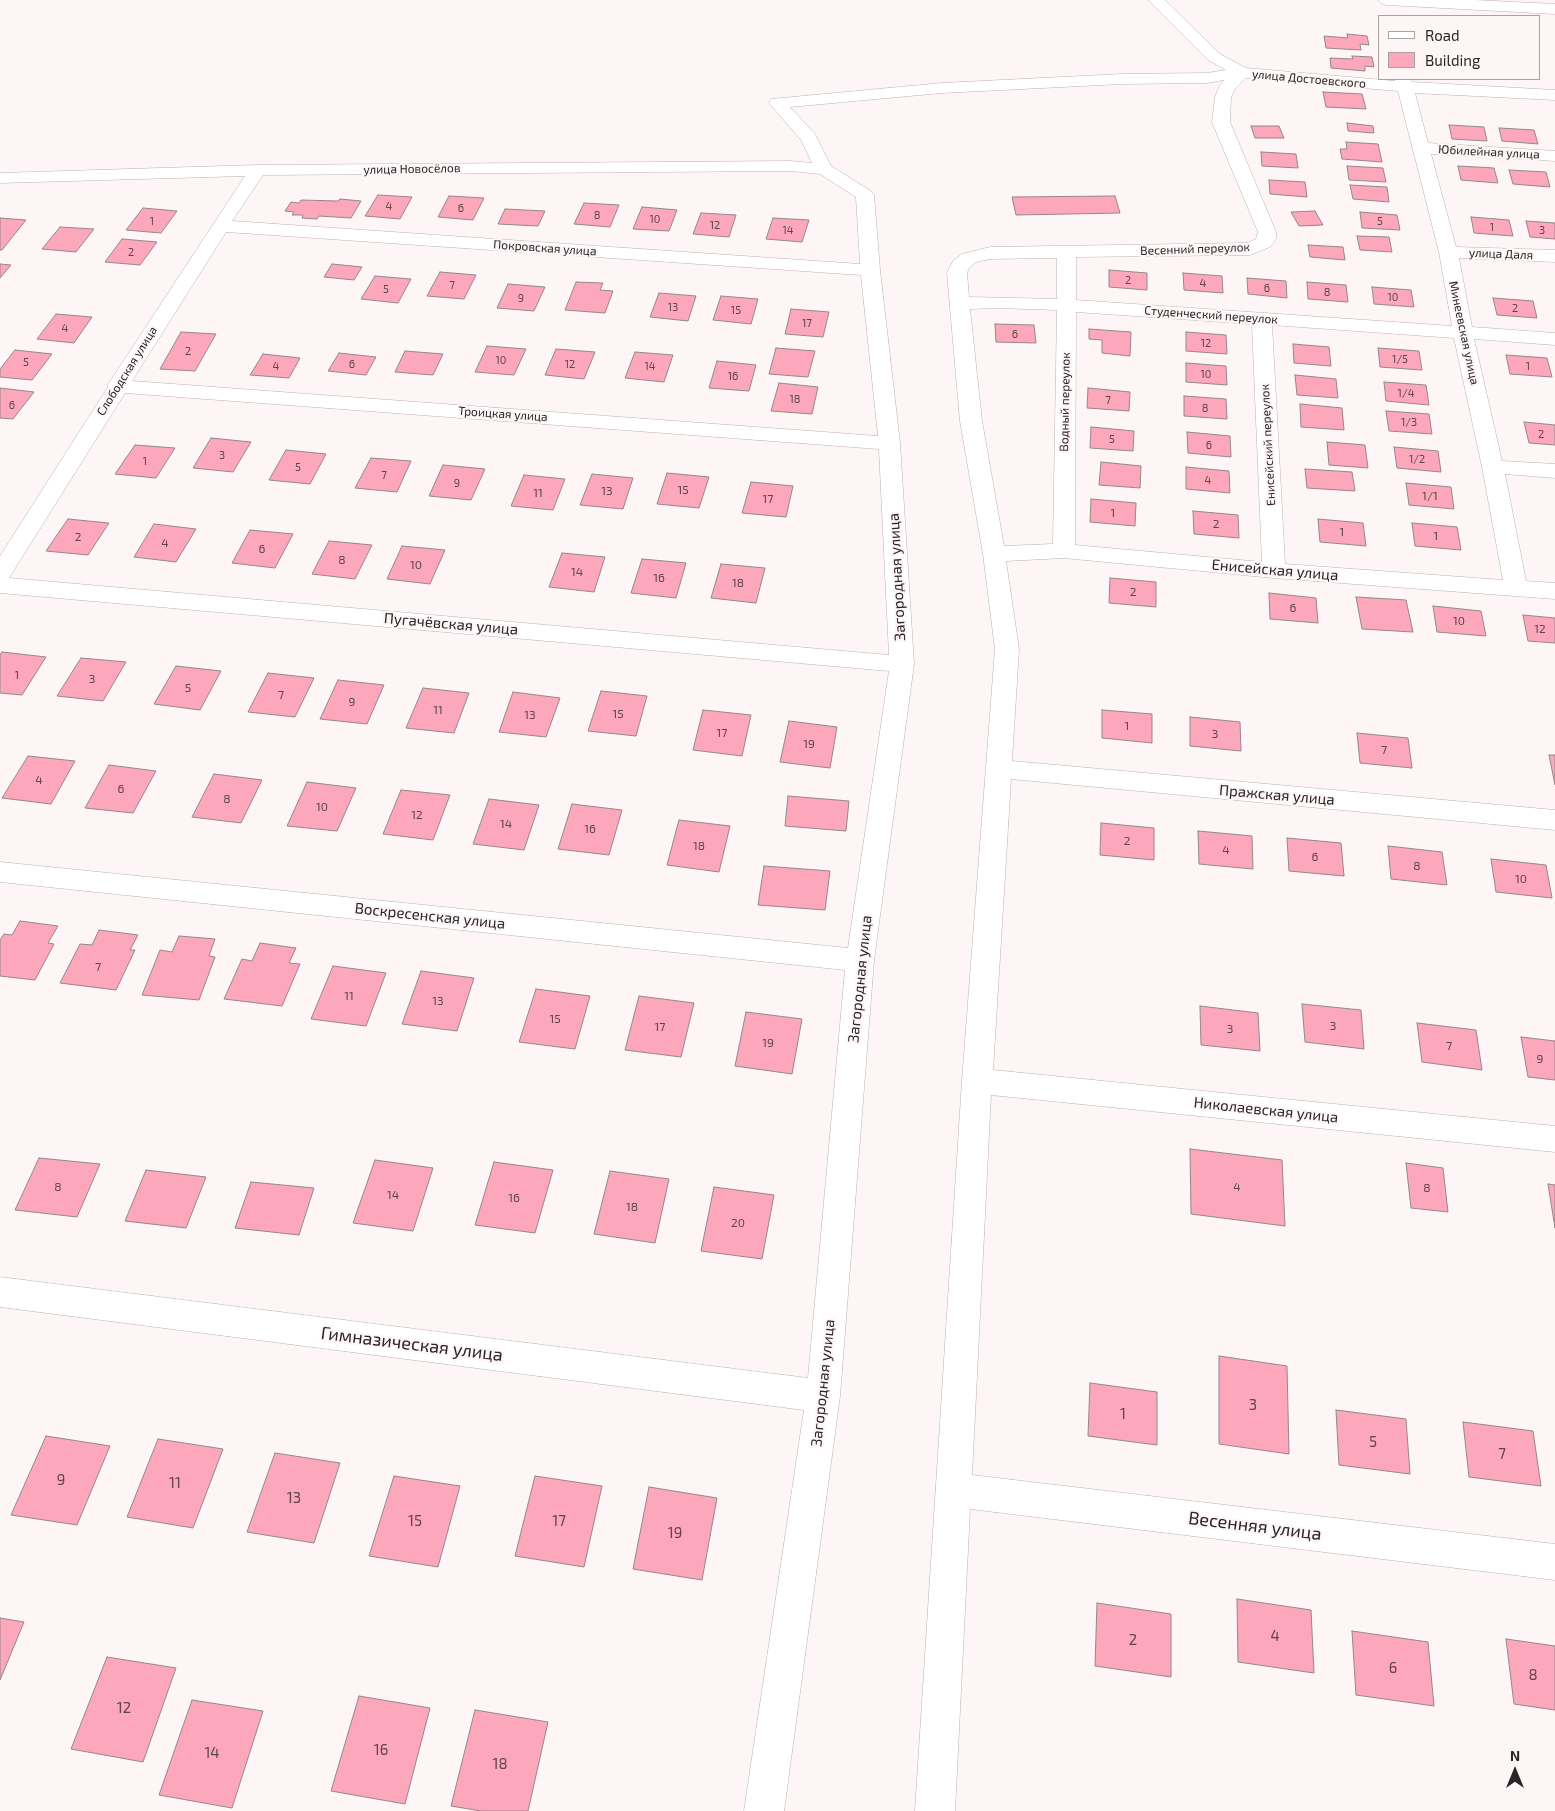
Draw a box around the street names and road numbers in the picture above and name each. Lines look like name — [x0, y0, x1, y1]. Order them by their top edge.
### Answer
street label: улица Достоевского — [1251, 67, 1367, 91]
street label: Юбилейная улица — [1438, 142, 1540, 162]
street label: улица Новосёлов — [363, 161, 461, 177]
street label: Покровская улица — [493, 237, 597, 259]
street label: Весенний переулок — [1140, 240, 1250, 258]
street label: улица Даля — [1469, 246, 1533, 262]
street label: Минеевская улица — [1446, 280, 1482, 386]
street label: Студенческий переулок — [1144, 303, 1278, 327]
street label: Слободская улица — [94, 324, 160, 418]
street label: Водный переулок — [1057, 352, 1073, 452]
street label: Енисейский переулок — [1258, 384, 1278, 506]
street label: Троицкая улица — [458, 404, 548, 424]
street label: Загородная улица — [885, 513, 909, 641]
street label: Енисейская улица — [1211, 555, 1339, 585]
street label: Пугачёвская улица — [383, 609, 519, 639]
street label: Пражская улица — [1218, 781, 1336, 809]
street label: Воскресенская улица — [354, 899, 506, 933]
street label: Загородная улица — [844, 914, 876, 1044]
street label: Николаевская улица — [1193, 1093, 1339, 1127]
street label: Загородная улица — [807, 1318, 839, 1448]
street label: Гимназическая улица — [320, 1322, 504, 1366]
street label: Весенняя улица — [1187, 1507, 1323, 1545]

